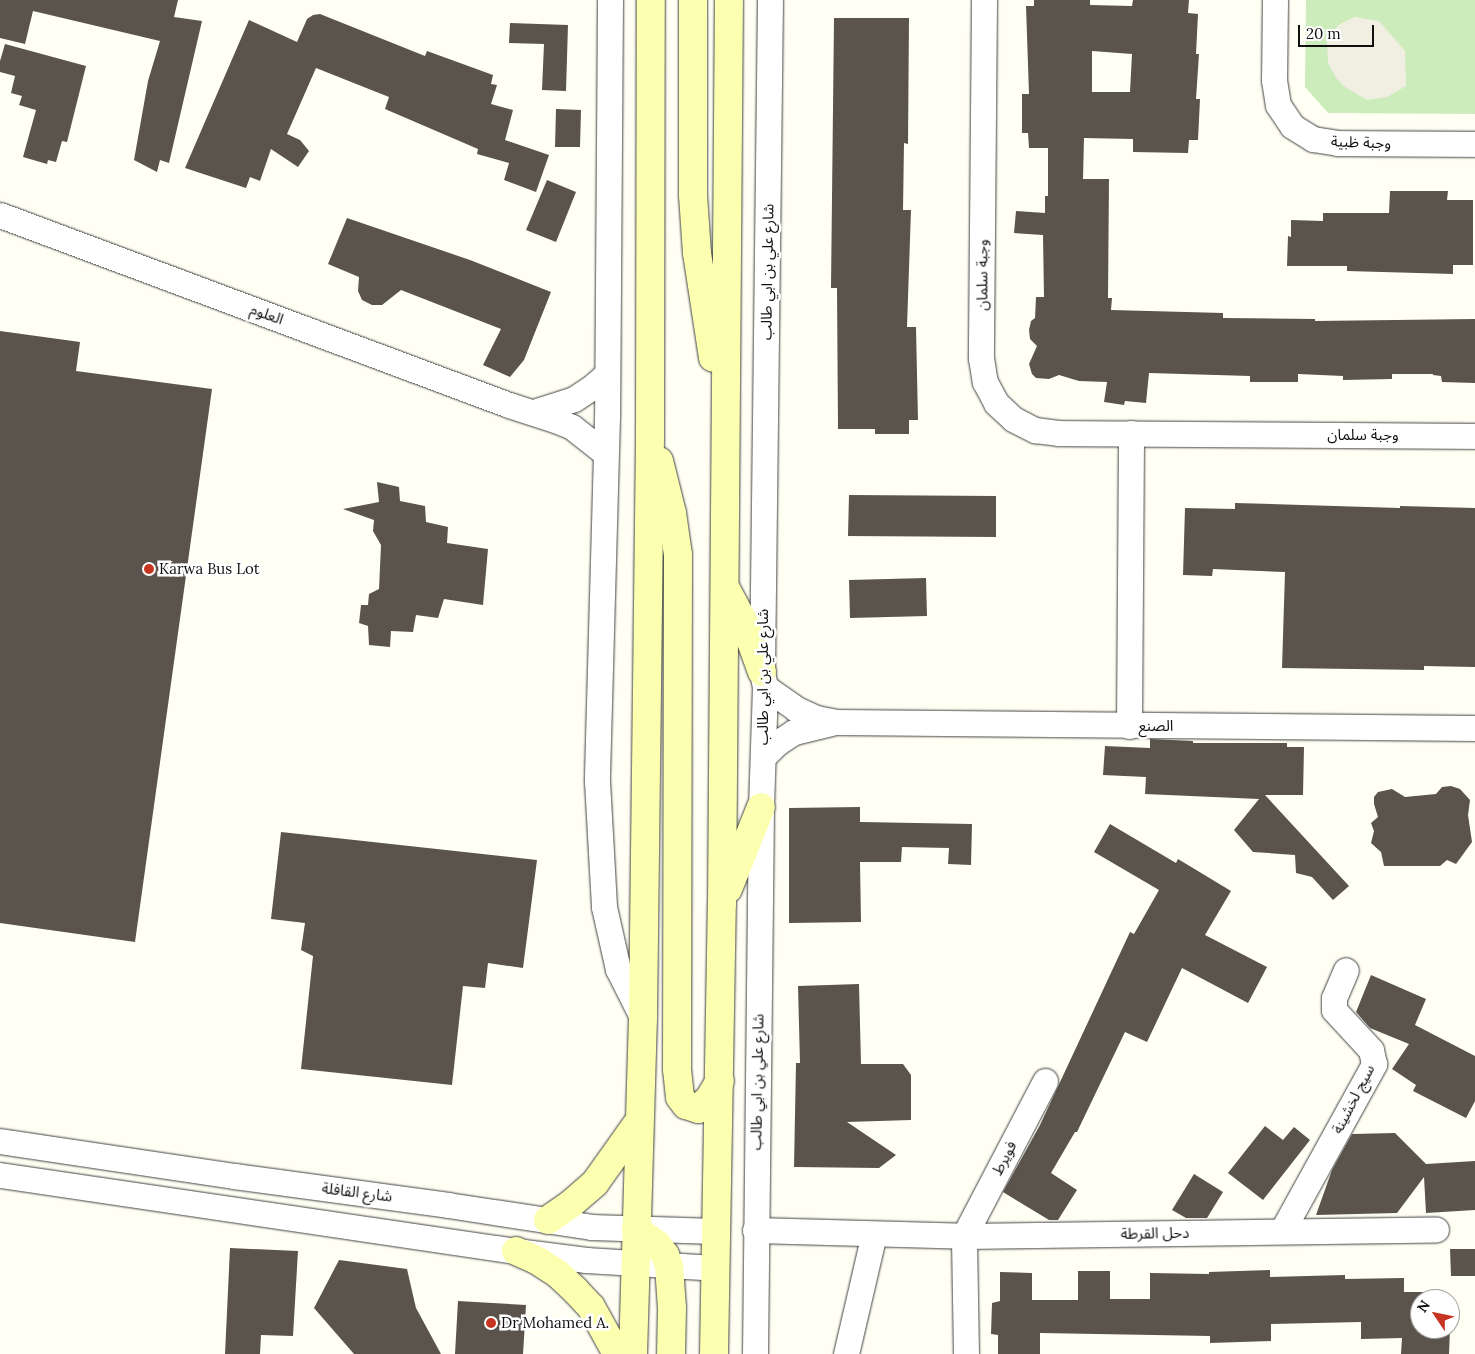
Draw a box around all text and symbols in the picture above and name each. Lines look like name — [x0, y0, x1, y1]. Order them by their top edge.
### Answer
scale bar — [1300, 15, 1376, 47]
text: 20 m — [1306, 24, 1341, 43]
street label: وجبة ظبية — [1331, 132, 1391, 152]
street label: شارع علي بن ابي طالب — [757, 204, 777, 340]
street label: وجبة سلمان — [973, 239, 991, 311]
street label: العلوم — [248, 300, 286, 328]
street label: وجبة سلمان — [1327, 426, 1399, 444]
place label: Karwa Bus Lot — [159, 560, 259, 578]
marker: Karwa Bus Lot — [143, 563, 155, 575]
street label: شارع علي بن ابي طالب — [754, 609, 772, 745]
street label: الصنع — [1139, 717, 1173, 735]
street label: شارع علي بن ابي طالب — [747, 1014, 767, 1150]
street label: سيج لخشينة — [1328, 1061, 1378, 1137]
street label: فويرط — [988, 1138, 1020, 1178]
street label: شارع القافلة — [321, 1179, 393, 1205]
street label: دحل القرطة — [1120, 1223, 1190, 1243]
north arrow — [1410, 1289, 1460, 1339]
text: N — [1413, 1297, 1434, 1316]
place label: Dr Mohamed A. — [501, 1314, 609, 1332]
marker: Dr Mohamed A. — [485, 1317, 497, 1329]

